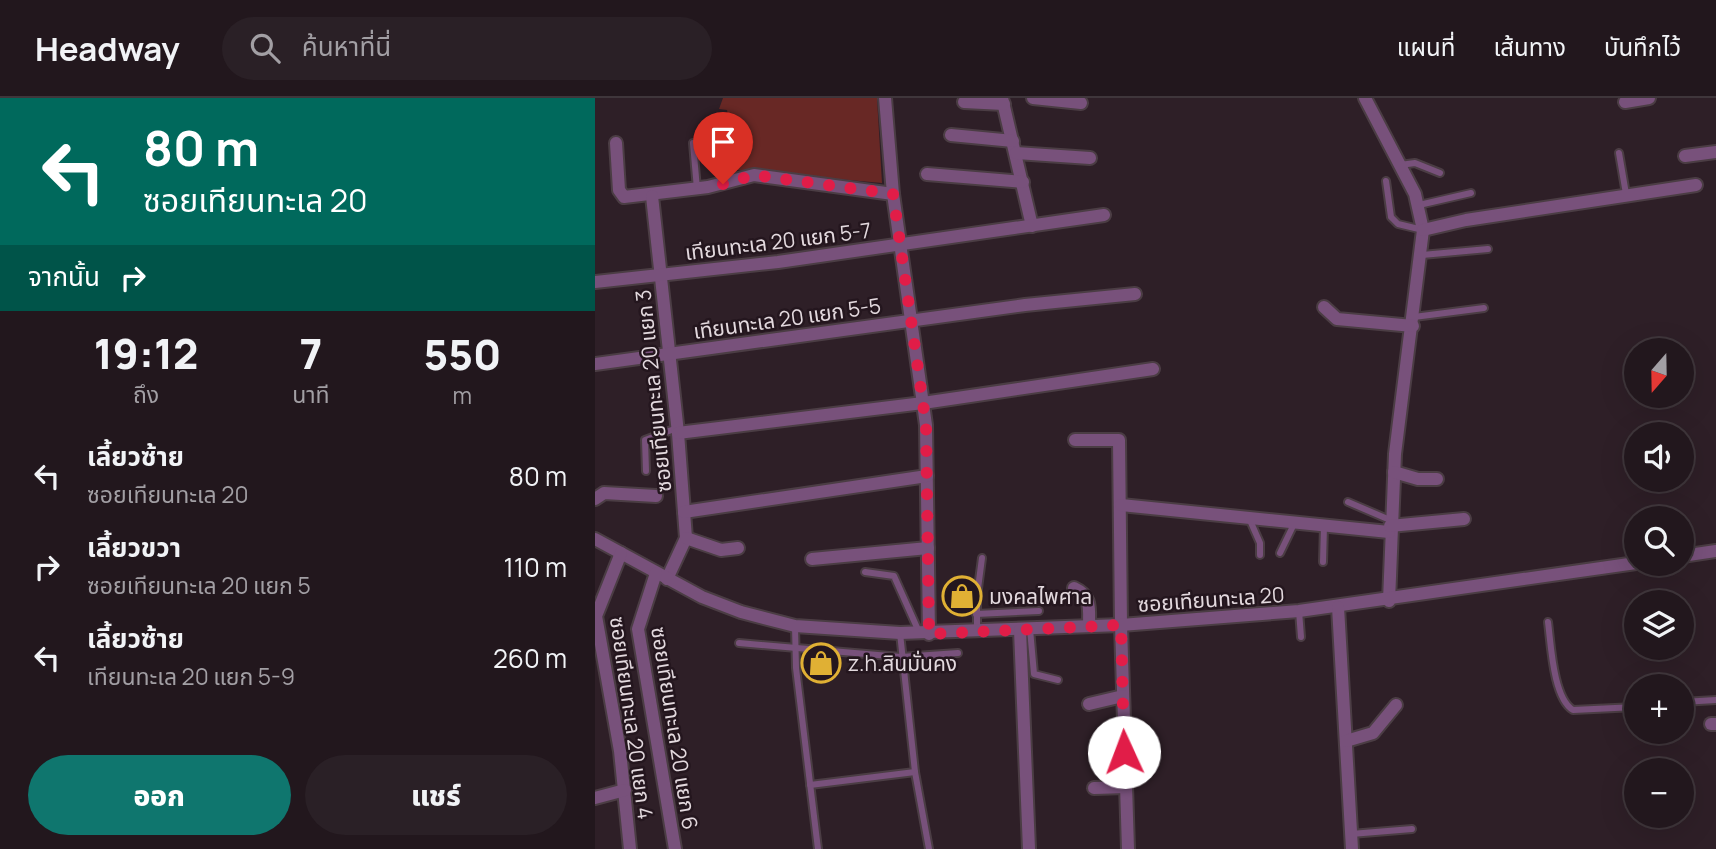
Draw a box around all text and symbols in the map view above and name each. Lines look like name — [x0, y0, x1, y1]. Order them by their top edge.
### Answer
search box — [222, 17, 712, 80]
text: Headway — [35, 26, 180, 71]
text: ค้นหาที่นี่ — [302, 28, 391, 64]
icon: search — [246, 29, 284, 67]
text: แผนที่ — [1397, 30, 1455, 63]
text: เส้นทาง — [1493, 30, 1566, 63]
text: บันทึกไว้ — [1604, 30, 1681, 63]
pin — [693, 112, 753, 184]
text: 80 m — [143, 114, 259, 181]
icon: arrive — [704, 123, 742, 161]
icon: left — [28, 126, 119, 217]
text: ซอยเทียนทะเล 20 — [143, 178, 368, 222]
street label: เทียนทะเล 20 แยก 5-7 — [683, 216, 873, 266]
text: จากนั้น — [28, 258, 100, 294]
icon: right — [114, 259, 152, 297]
street label: ซอยเทียนทะเล 20 แยก 3 — [628, 288, 678, 494]
street label: เทียนทะเล 20 แยก 5-5 — [691, 291, 883, 345]
text: 19:12 — [94, 324, 198, 382]
text: 7 — [299, 324, 322, 382]
text: 550 — [423, 325, 501, 383]
north arrow — [1624, 338, 1694, 408]
map controls — [1624, 338, 1694, 828]
text: ถึง — [133, 378, 159, 410]
text: นาที — [292, 378, 330, 410]
text: m — [453, 379, 472, 411]
button: sound — [1624, 422, 1694, 492]
text: เลี้ยวซ้าย — [87, 438, 184, 474]
icon: left — [28, 457, 66, 495]
text: 80 m — [509, 458, 567, 494]
text: ซอยเทียนทะเล 20 — [87, 478, 248, 510]
button: search — [1624, 506, 1694, 576]
text: เลี้ยวขวา — [87, 529, 181, 565]
icon: right — [28, 548, 66, 586]
text: 110 m — [504, 549, 567, 585]
text: ซอยเทียนทะเล 20 แยก 5 — [87, 569, 311, 601]
shop icon: มงคลไพศาล — [941, 575, 983, 617]
street label: ซอยเทียนทะเล 20 — [1137, 580, 1285, 618]
place label: มงคลไพศาล — [989, 582, 1092, 610]
button: layers — [1624, 590, 1694, 660]
street label: ซอยเทียนทะเล 20 แยก 4 — [604, 615, 660, 821]
text: เลี้ยวซ้าย — [87, 620, 184, 656]
street label: ซอยเทียนทะเล 20 แยก 6 — [645, 624, 705, 832]
icon: left — [28, 639, 66, 677]
text: 260 m — [493, 640, 567, 676]
shop icon: z.h.สินมั่นคง — [800, 642, 842, 684]
place label: z.h.สินมั่นคง — [848, 649, 957, 677]
text: เทียนทะเล 20 แยก 5-9 — [87, 660, 295, 692]
button: + — [1624, 674, 1694, 744]
position arrow — [1087, 715, 1161, 789]
button: ออก — [28, 755, 291, 835]
button: แชร์ — [305, 755, 567, 835]
button: − — [1624, 758, 1694, 828]

